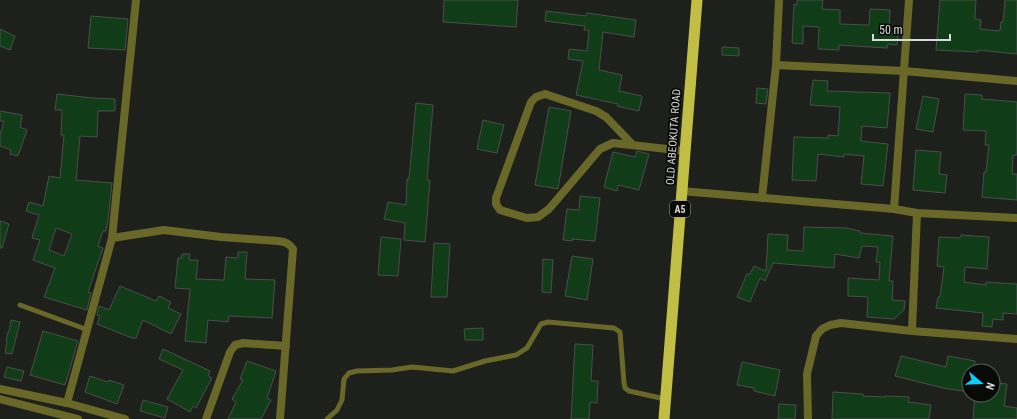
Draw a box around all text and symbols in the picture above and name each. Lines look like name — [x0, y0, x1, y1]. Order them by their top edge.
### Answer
scale bar — [873, 16, 950, 42]
text: 50 m — [879, 23, 903, 37]
street label: OLD ABEOKUTA ROAD — [664, 89, 683, 186]
road number: A5 — [670, 201, 690, 217]
north arrow — [961, 363, 1001, 403]
text: N — [983, 381, 997, 392]

